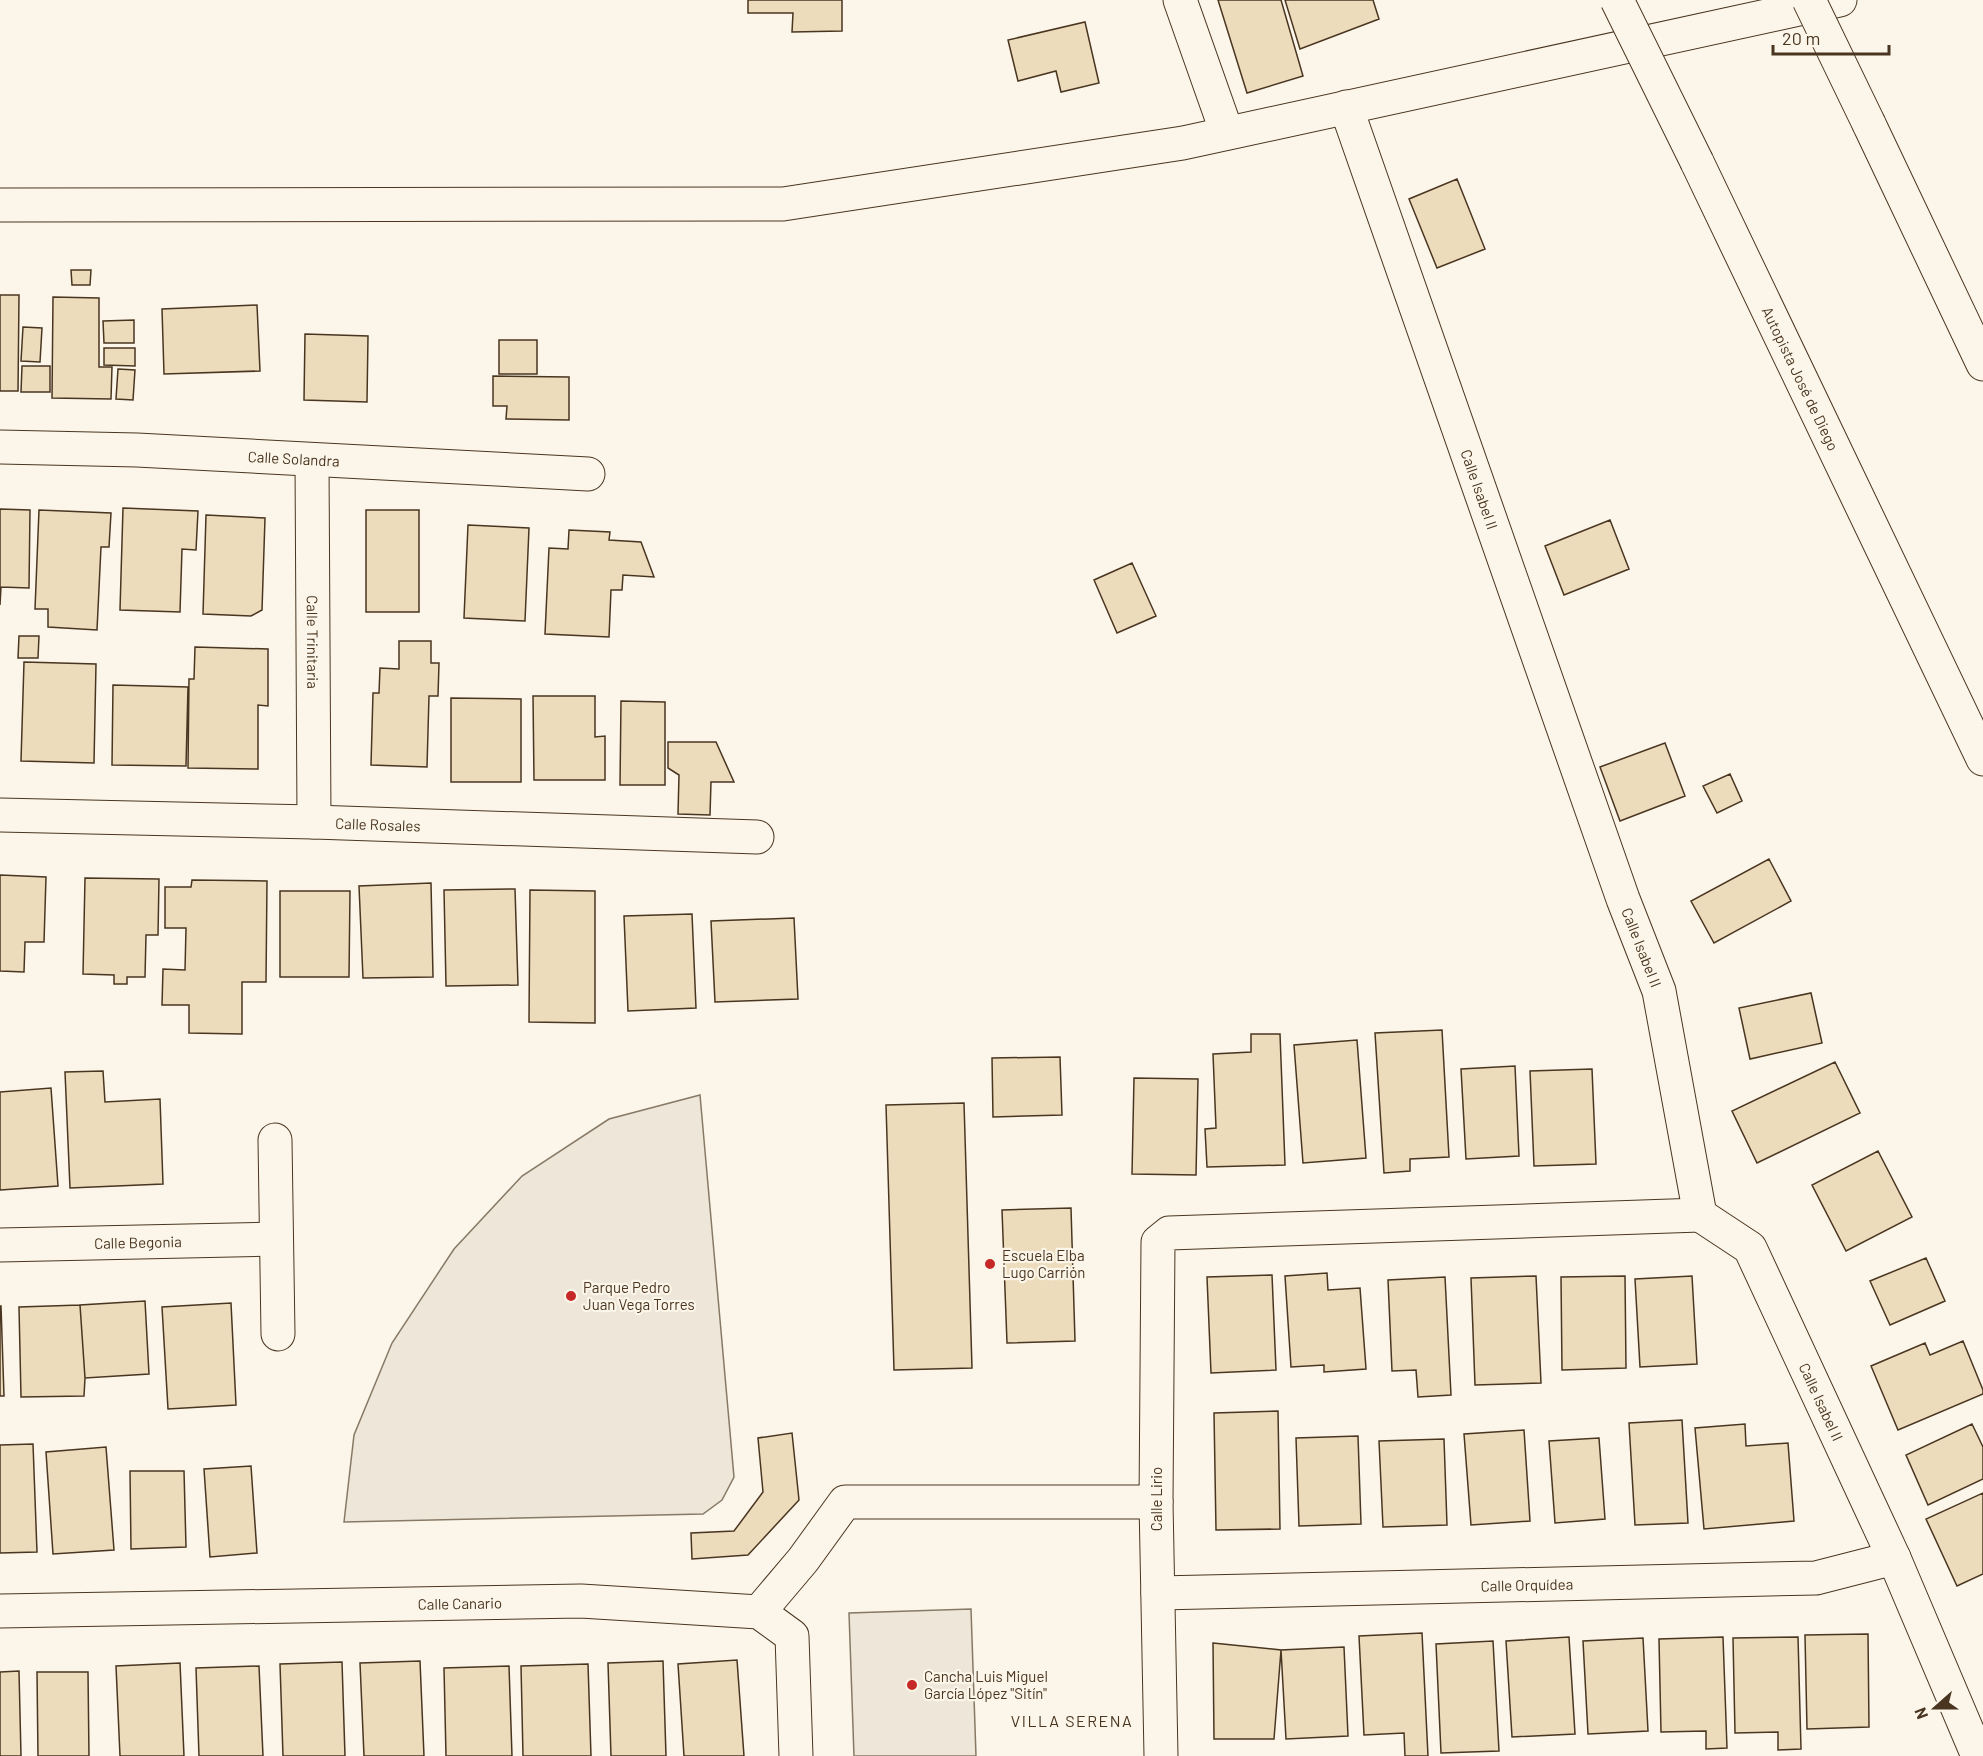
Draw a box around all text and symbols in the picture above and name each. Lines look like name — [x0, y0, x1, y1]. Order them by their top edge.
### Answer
scale bar — [1773, 18, 1888, 56]
text: 20 m — [1782, 27, 1820, 49]
street label: Autopista José de Diego — [1759, 303, 1843, 453]
street label: Calle Solandra — [247, 447, 340, 470]
street label: Calle Isabel II — [1457, 447, 1502, 532]
street label: Calle Trinitaria — [304, 595, 322, 689]
street label: Calle Rosales — [335, 814, 421, 835]
street label: Calle Isabel II — [1618, 905, 1666, 990]
street label: Calle Begonia — [94, 1232, 182, 1252]
place label: Escuela Elba Lugo Carrión — [1002, 1246, 1085, 1281]
marker: Escuela Elba Lugo Carrión — [983, 1257, 997, 1271]
place label: Parque Pedro Juan Vega Torres — [583, 1278, 695, 1313]
marker: Parque Pedro Juan Vega Torres — [564, 1289, 578, 1303]
street label: Calle Isabel II — [1796, 1360, 1847, 1444]
street label: Calle Lirio — [1147, 1467, 1165, 1531]
street label: Calle Orquídea — [1480, 1575, 1573, 1595]
street label: Calle Canario — [418, 1593, 502, 1613]
place label: Cancha Luis Miguel García López "Sitín" — [924, 1667, 1048, 1702]
marker: Cancha Luis Miguel García López "Sitín" — [905, 1678, 919, 1692]
north arrow — [1905, 1678, 1965, 1738]
text: N — [1910, 1705, 1931, 1722]
district label: VILLA SERENA — [1011, 1711, 1133, 1730]

